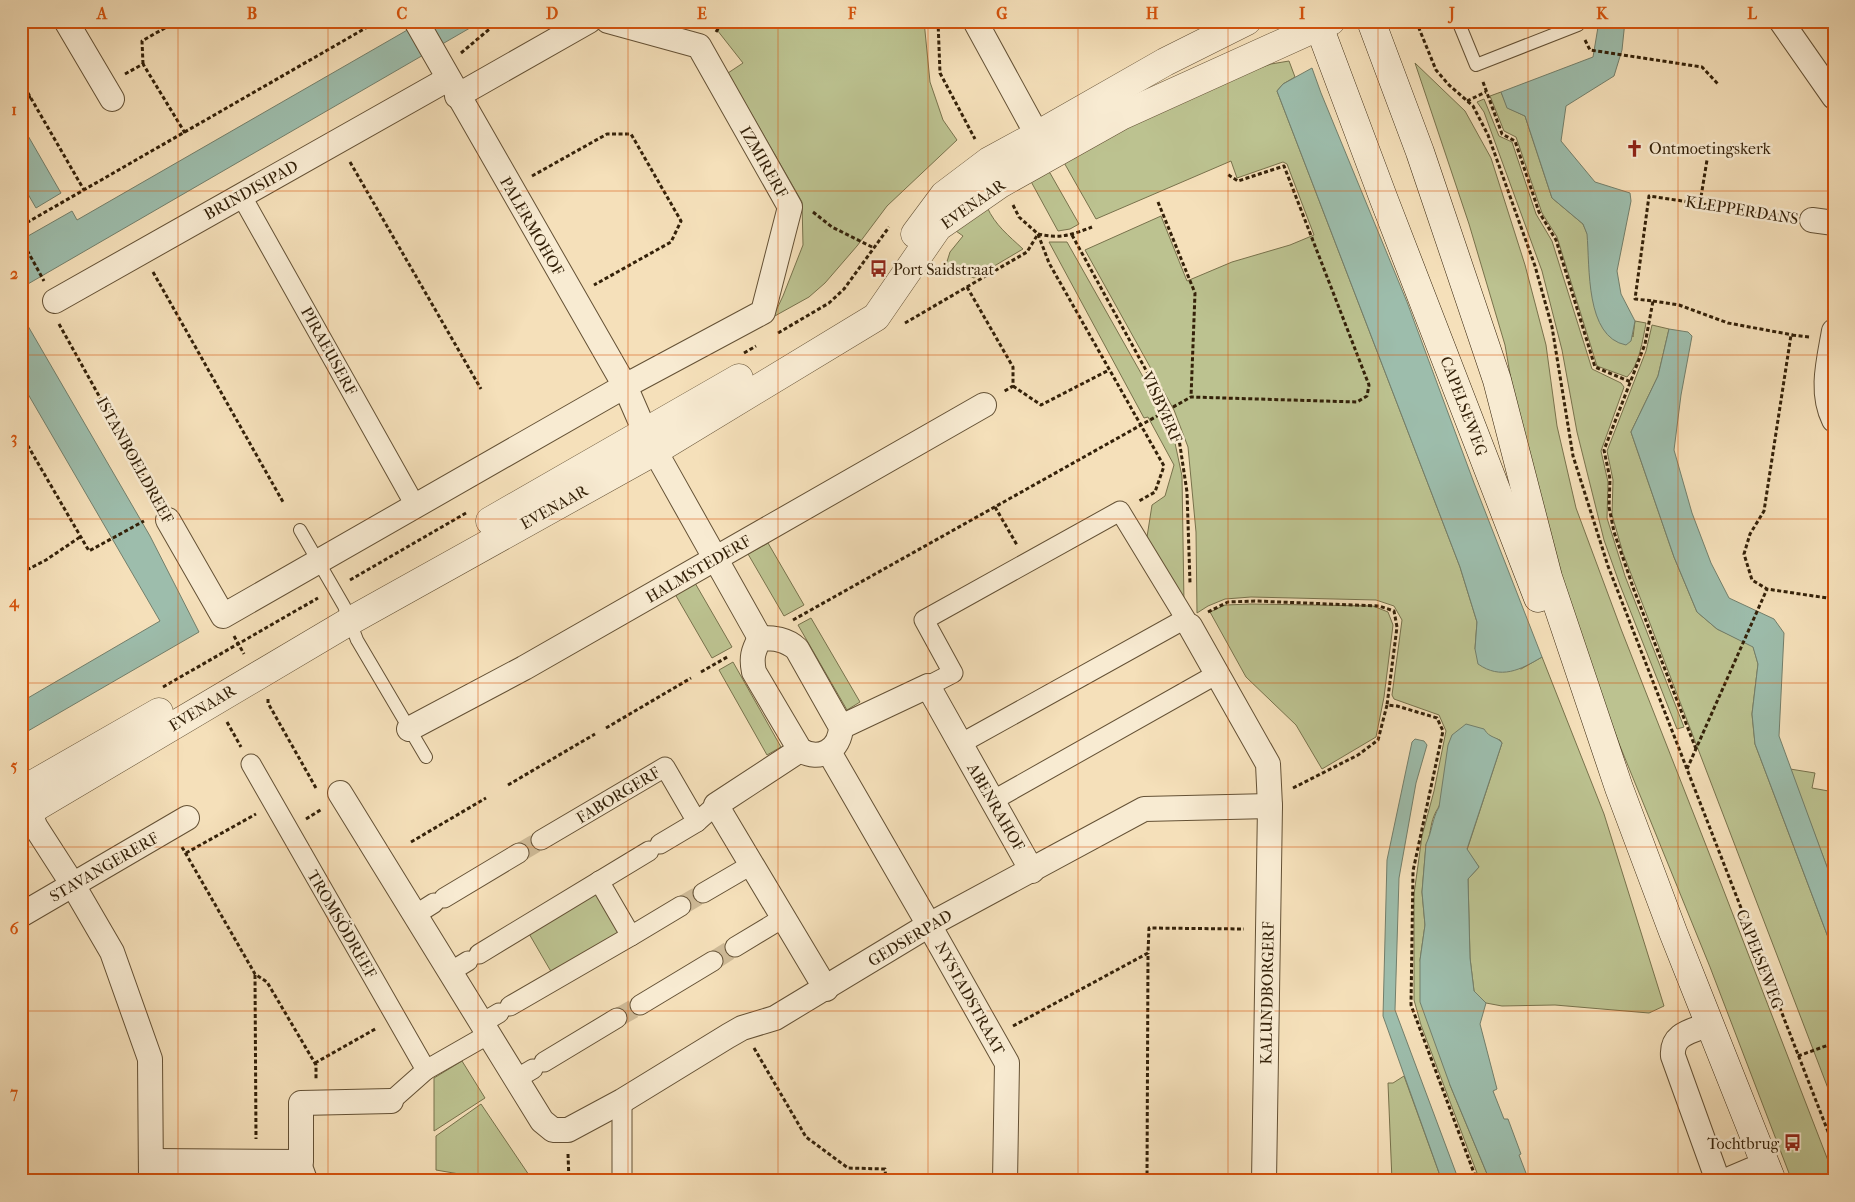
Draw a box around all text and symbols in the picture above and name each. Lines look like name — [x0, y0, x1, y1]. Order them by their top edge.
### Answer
text: A — [96, 4, 108, 23]
text: B — [247, 4, 257, 23]
text: C — [397, 4, 408, 23]
text: D — [546, 4, 558, 23]
text: E — [697, 4, 707, 23]
text: F — [847, 4, 857, 23]
text: G — [996, 4, 1008, 23]
text: H — [1146, 4, 1159, 23]
text: I — [1299, 4, 1306, 23]
text: J — [1447, 4, 1455, 24]
text: K — [1596, 4, 1609, 23]
text: L — [1747, 4, 1757, 23]
text: 1 — [11, 100, 17, 119]
street label: IZMIRERF — [736, 123, 792, 202]
church icon: Ontmoetingskerk — [1625, 138, 1645, 158]
place label: Ontmoetingskerk — [1649, 139, 1772, 158]
street label: BRINDISIPAD — [201, 156, 301, 224]
street label: PALERMOHOF — [496, 173, 568, 279]
street label: EVENAAR — [937, 174, 1010, 233]
street label: KLEPPERDANS — [1684, 192, 1800, 228]
bus stop icon: Port Saidstraat — [869, 259, 889, 279]
place label: Port Saidstraat — [893, 260, 995, 279]
text: 2 — [10, 264, 18, 283]
street label: PIRAEUSERF — [297, 303, 361, 399]
street label: CAPELSEWEG — [1436, 354, 1492, 458]
street label: VISBYERF — [1137, 367, 1186, 446]
street label: ISTANBOELDREEF — [92, 394, 178, 527]
text: 3 — [11, 428, 17, 448]
street label: EVENAAR — [517, 480, 592, 533]
street label: HALMSTEDERF — [642, 531, 754, 607]
text: 4 — [8, 592, 20, 612]
street label: EVENAAR — [165, 680, 240, 735]
text: 5 — [11, 756, 18, 775]
street label: ABENRAHOF — [963, 759, 1029, 855]
street label: FABORGERF — [573, 762, 664, 827]
street label: STAVANGERERF — [46, 828, 162, 906]
street label: TROMSÖDREEF — [303, 867, 381, 982]
street label: GEDSERPAD — [865, 905, 955, 971]
street label: CAPELSEWEG — [1732, 907, 1788, 1011]
text: 6 — [10, 919, 19, 938]
street label: KALUNDBORGERF — [1256, 921, 1278, 1065]
street label: NYSTADSTRAAT — [931, 938, 1009, 1058]
text: 7 — [9, 1083, 18, 1102]
bus stop icon: Tochtbrug — [1783, 1133, 1803, 1153]
place label: Tochtbrug — [1707, 1134, 1779, 1153]

